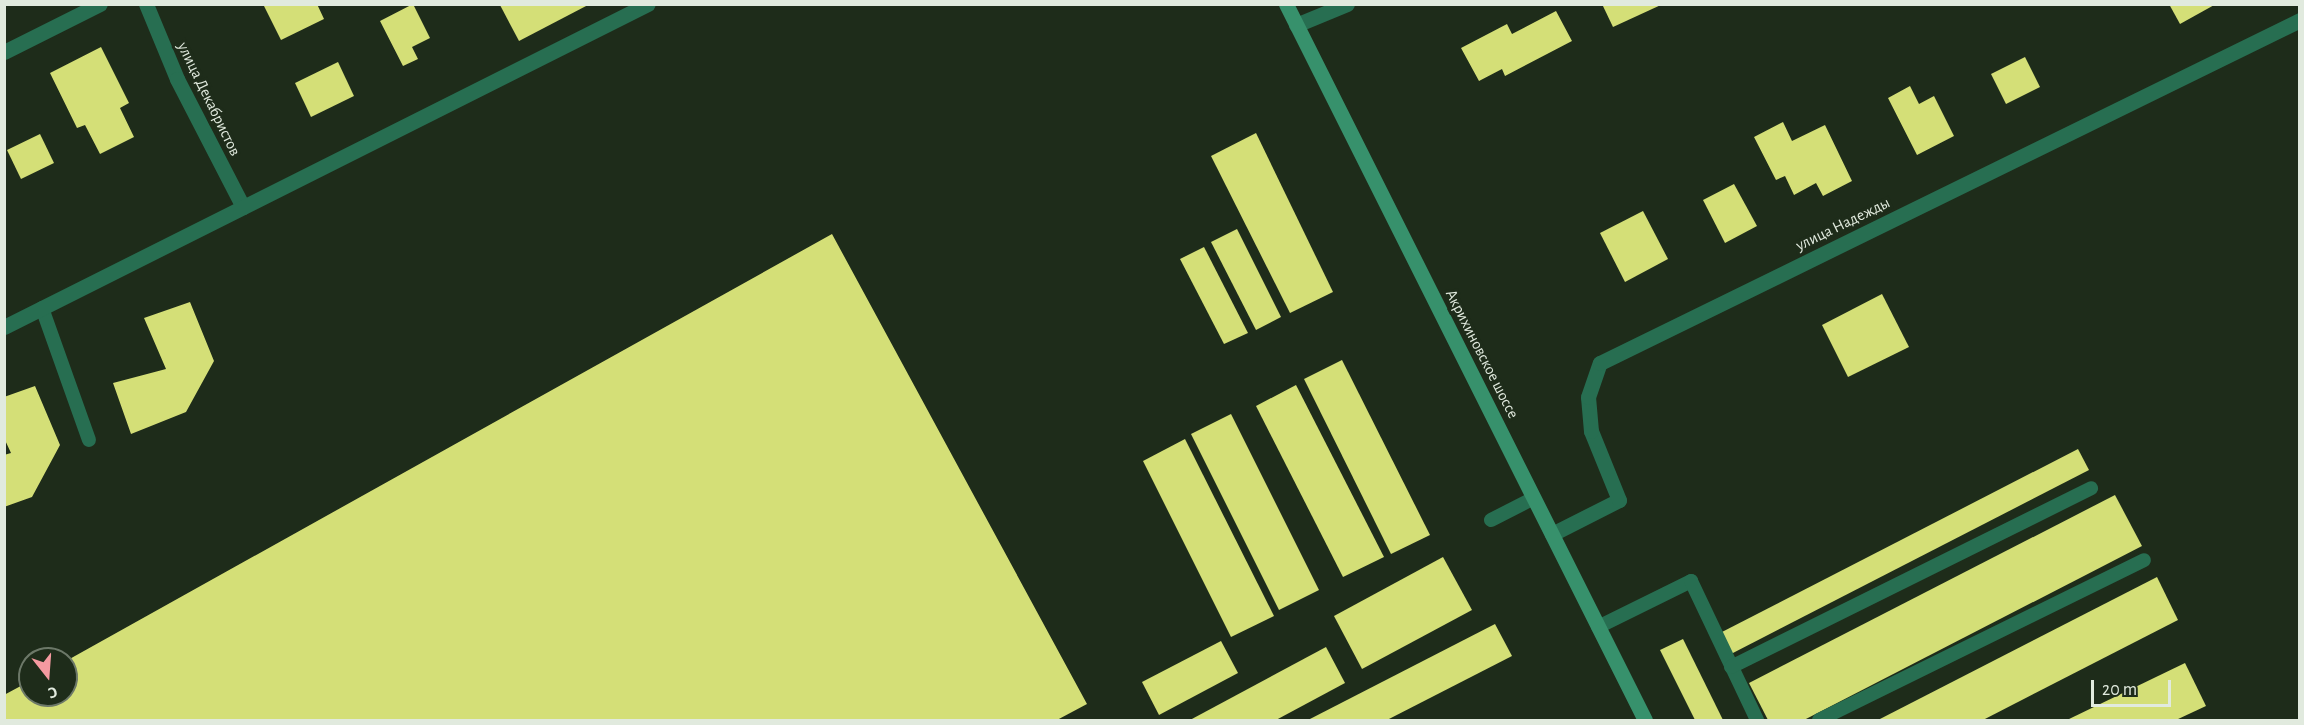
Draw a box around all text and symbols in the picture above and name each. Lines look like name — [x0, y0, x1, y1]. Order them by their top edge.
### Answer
street label: улица Декабристов — [173, 39, 245, 159]
street label: улица Надежды — [1793, 193, 1893, 255]
street label: Акрихиновское шоссе — [1441, 286, 1523, 422]
north arrow — [18, 647, 78, 707]
scale bar — [2094, 668, 2174, 706]
text: 20 m — [2102, 681, 2137, 699]
text: С — [46, 683, 59, 701]

